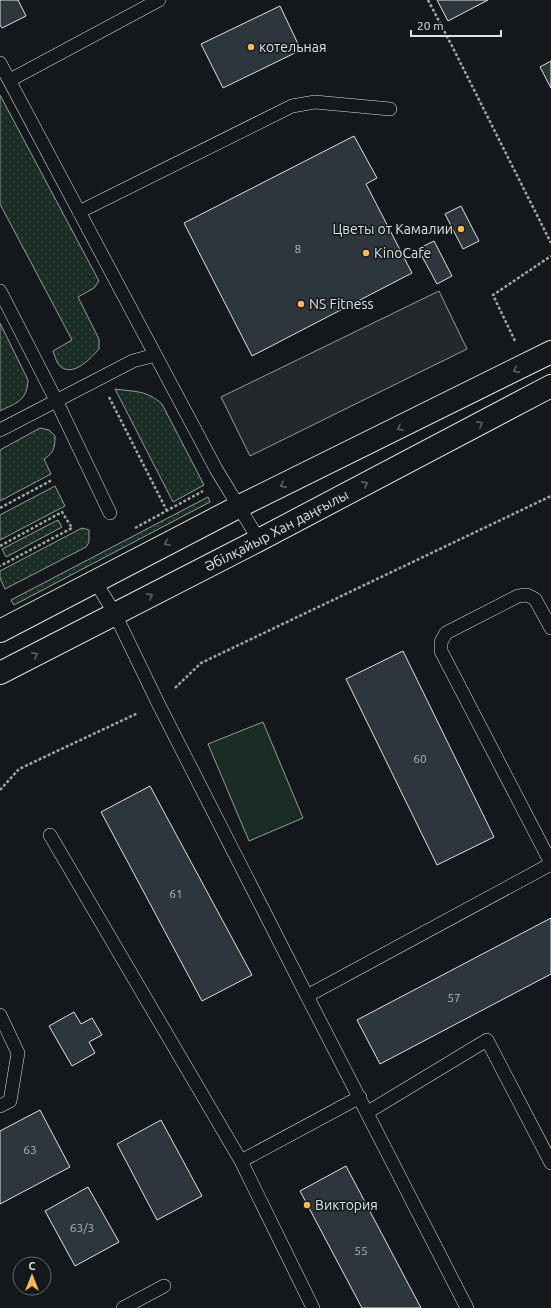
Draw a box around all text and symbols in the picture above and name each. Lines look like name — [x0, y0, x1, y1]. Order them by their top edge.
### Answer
scale bar — [411, 12, 501, 38]
text: 20 m — [417, 19, 444, 32]
place label: котельная — [259, 39, 326, 55]
marker: котельная — [246, 42, 256, 52]
place label: Цветы от Камалии — [332, 221, 453, 237]
marker: Цветы от Камалии — [456, 224, 466, 234]
house number: 8 — [295, 242, 302, 255]
place label: KinoCafe — [374, 245, 431, 261]
marker: KinoCafe — [361, 248, 371, 258]
place label: NS Fitness — [309, 296, 374, 312]
marker: NS Fitness — [296, 299, 306, 309]
one-way arrow — [513, 365, 521, 373]
one-way arrow — [476, 421, 483, 428]
one-way arrow — [396, 423, 404, 430]
one-way arrow — [280, 480, 287, 488]
one-way arrow — [361, 481, 368, 489]
street label: Әбілқайыр Хан даңғылы — [202, 486, 351, 575]
one-way arrow — [164, 539, 171, 546]
one-way arrow — [146, 593, 154, 601]
one-way arrow — [30, 652, 38, 660]
house number: 60 — [413, 752, 427, 765]
house number: 61 — [169, 887, 183, 900]
house number: 57 — [447, 991, 461, 1004]
house number: 63 — [23, 1143, 37, 1156]
place label: Виктория — [315, 1197, 378, 1213]
marker: Виктория — [302, 1200, 312, 1210]
house number: 63/3 — [70, 1221, 94, 1234]
house number: 55 — [354, 1244, 368, 1257]
north arrow — [12, 1256, 52, 1296]
text: С — [28, 1260, 36, 1272]

